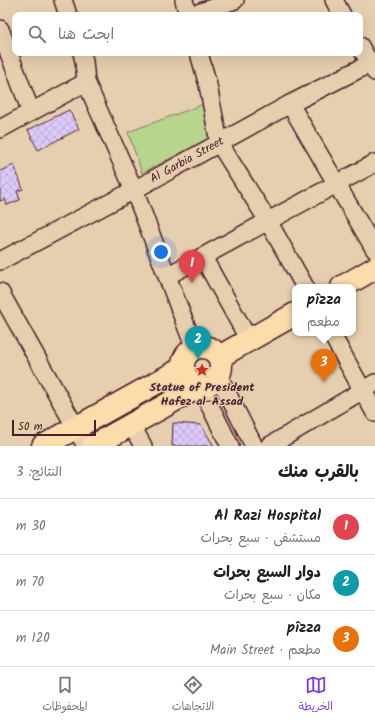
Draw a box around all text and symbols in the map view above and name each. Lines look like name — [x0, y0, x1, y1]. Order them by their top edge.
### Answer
search box — [12, 12, 363, 56]
icon: search — [26, 23, 48, 45]
text: ابحث هنا — [58, 23, 114, 47]
street label: Al Garbia Street — [147, 132, 228, 188]
your location — [151, 242, 171, 262]
pin: 1 — [179, 250, 205, 283]
popup — [292, 284, 356, 336]
text: pîzza — [307, 288, 341, 312]
text: مطعم — [307, 312, 340, 333]
pin: 2 — [185, 326, 211, 359]
pin: 3 — [311, 349, 337, 382]
place icon: Statue of President Hafez al-Assad — [194, 362, 210, 378]
place label: Statue of President Hafez al-Assad — [149, 378, 255, 411]
scale bar — [12, 418, 96, 437]
text: 50 m — [18, 418, 43, 436]
text: بالقرب منك — [278, 459, 359, 486]
text: النتائج: 3 — [16, 462, 62, 483]
text: Al Razi Hospital — [214, 504, 321, 528]
text: 30 m — [16, 516, 46, 537]
text: 1 — [344, 516, 348, 537]
text: مستشفى · سبع بحرات — [201, 528, 321, 549]
text: دوار السبع بحرات — [213, 561, 321, 585]
text: 70 m — [16, 572, 44, 593]
text: 2 — [342, 572, 350, 593]
text: مكان · سبع بحرات — [224, 585, 321, 606]
text: pîzza — [287, 616, 321, 640]
text: 120 m — [16, 628, 50, 649]
text: 3 — [342, 628, 350, 649]
text: مطعم · Main Street — [210, 640, 321, 661]
tab: المحفوظات — [42, 674, 87, 716]
tab: الاتجاهات — [172, 674, 214, 716]
tab: الخريطة — [299, 674, 333, 716]

